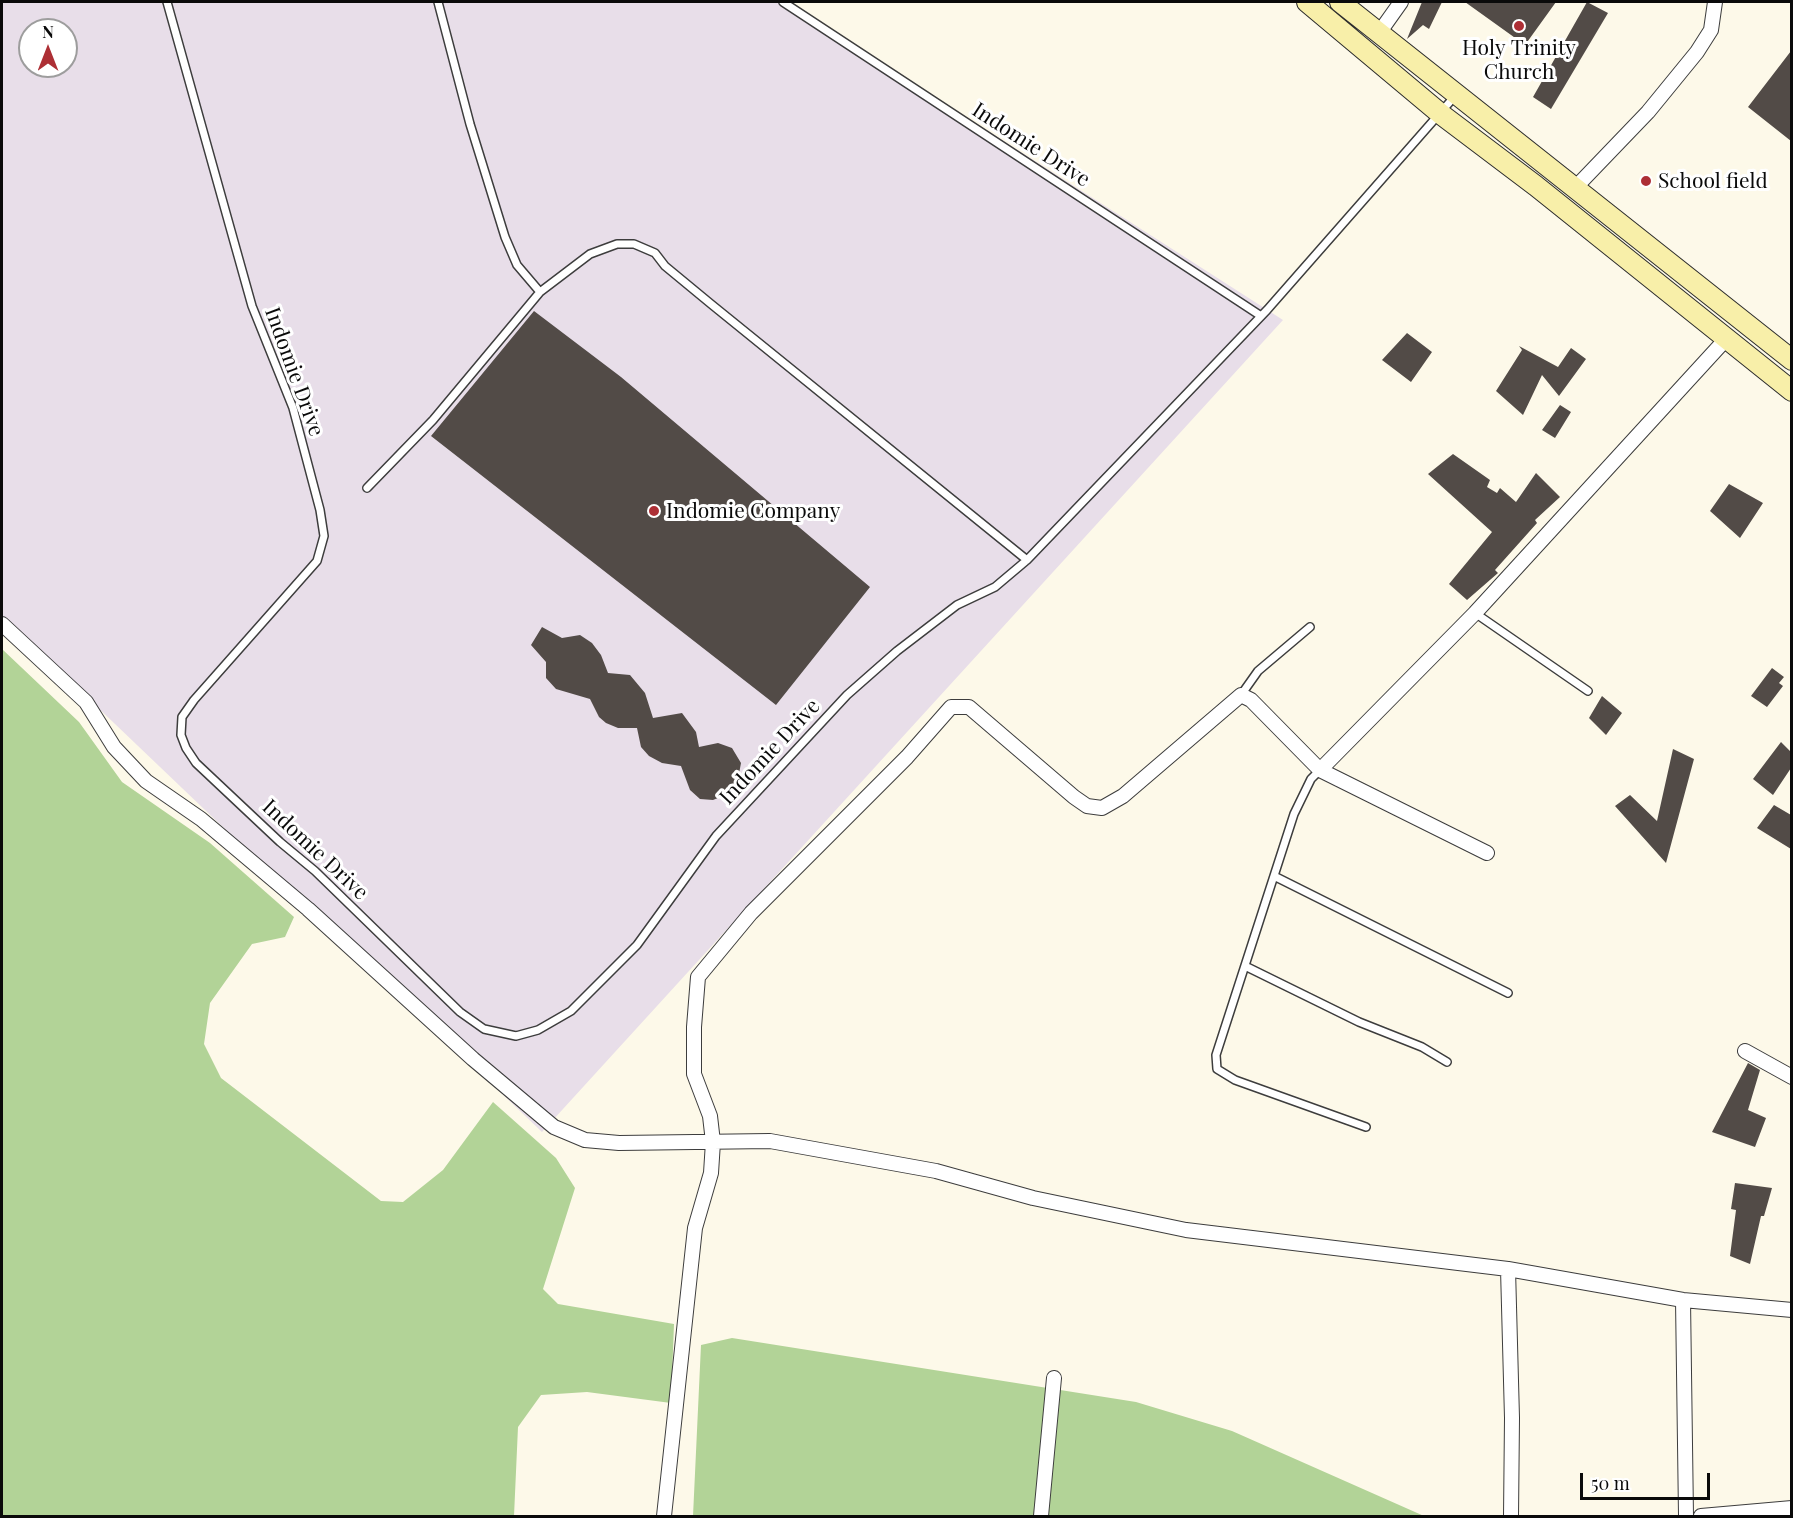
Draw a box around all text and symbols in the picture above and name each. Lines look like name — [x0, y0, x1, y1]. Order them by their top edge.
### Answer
north arrow — [18, 18, 78, 78]
marker: Holy Trinity Church — [1512, 19, 1526, 33]
text: N — [42, 21, 54, 42]
place label: Holy Trinity Church — [1462, 35, 1576, 85]
street label: Indomie Drive — [967, 98, 1095, 192]
place label: School field — [1658, 168, 1768, 194]
marker: School field — [1639, 174, 1653, 188]
street label: Indomie Drive — [259, 304, 329, 440]
place label: Indomie Company — [666, 498, 840, 524]
marker: Indomie Company — [647, 504, 661, 518]
street label: Indomie Drive — [715, 694, 825, 810]
street label: Indomie Drive — [257, 795, 373, 905]
scale bar — [1583, 1461, 1714, 1499]
text: 50 m — [1591, 1471, 1630, 1495]

